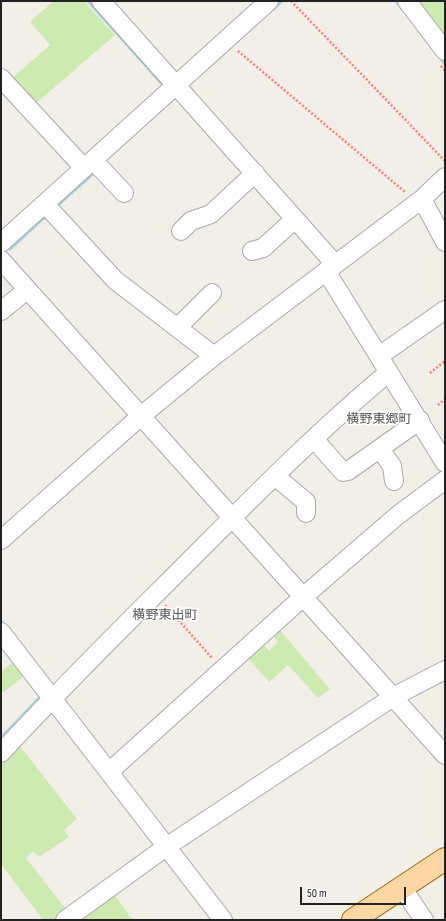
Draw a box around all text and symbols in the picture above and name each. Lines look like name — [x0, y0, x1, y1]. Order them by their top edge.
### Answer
district label: 横野東郷町 — [347, 412, 411, 428]
district label: 横野東出町 — [133, 608, 197, 624]
scale bar — [302, 879, 408, 905]
text: 50 m — [307, 886, 327, 901]

